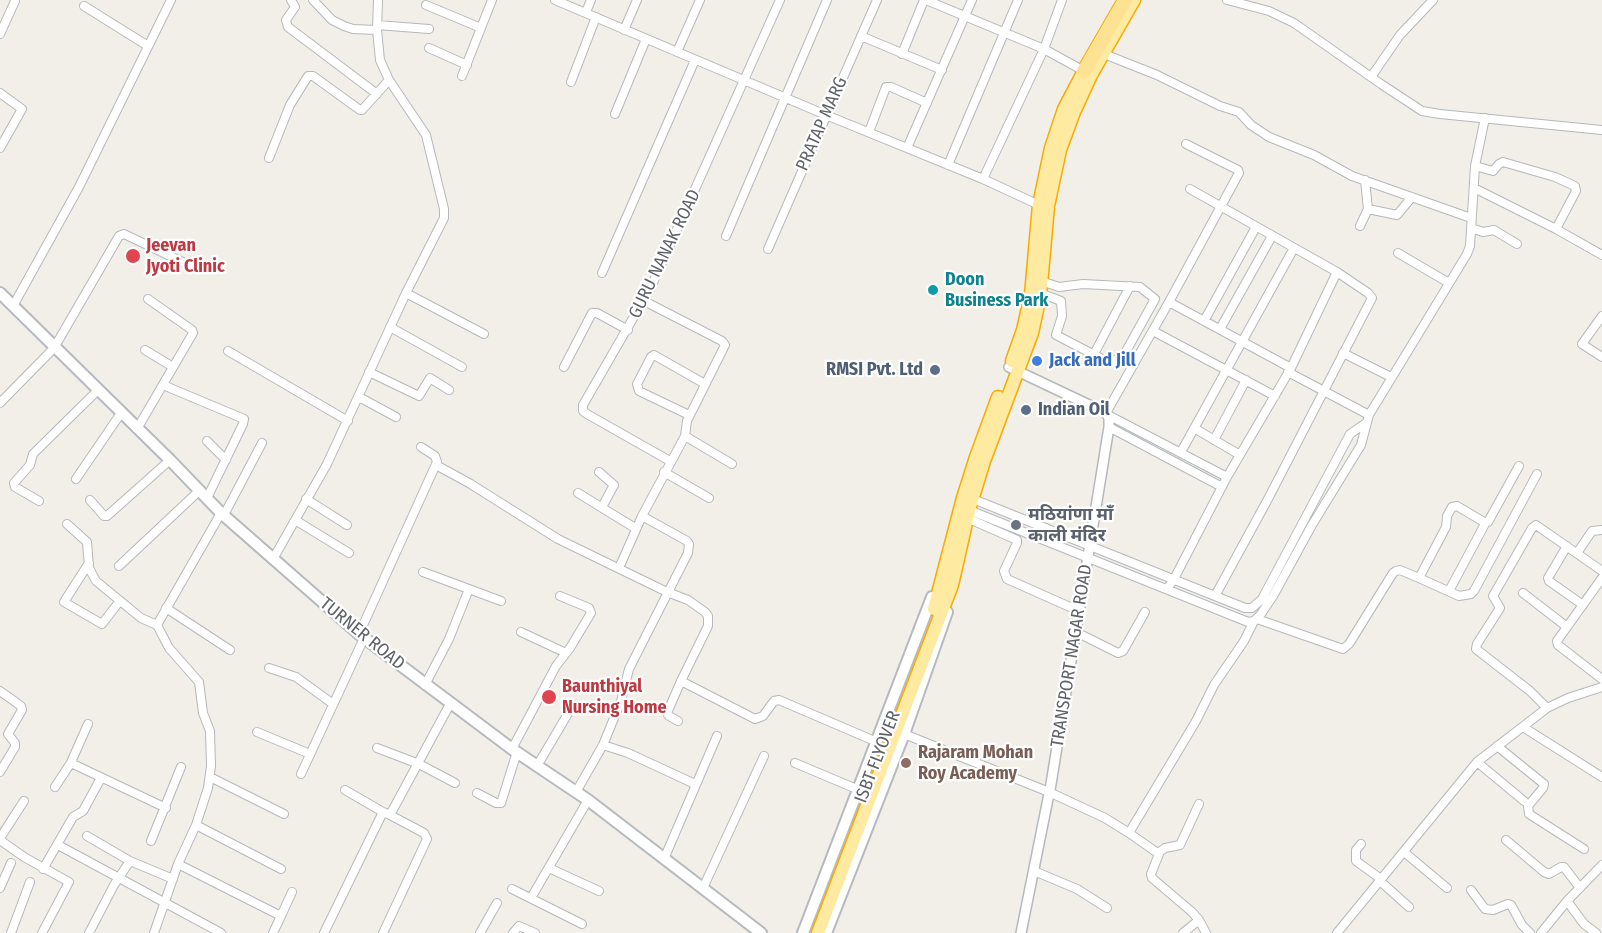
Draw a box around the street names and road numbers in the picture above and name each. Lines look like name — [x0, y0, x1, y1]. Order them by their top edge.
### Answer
street label: PRATAP MARG — [792, 74, 852, 174]
street label: GURU NANAK ROAD — [624, 186, 706, 322]
street label: TRANSPORT NAGAR ROAD — [1047, 563, 1097, 749]
street label: TURNER ROAD — [315, 593, 409, 675]
street label: ISBT FLYOVER — [851, 708, 905, 806]

